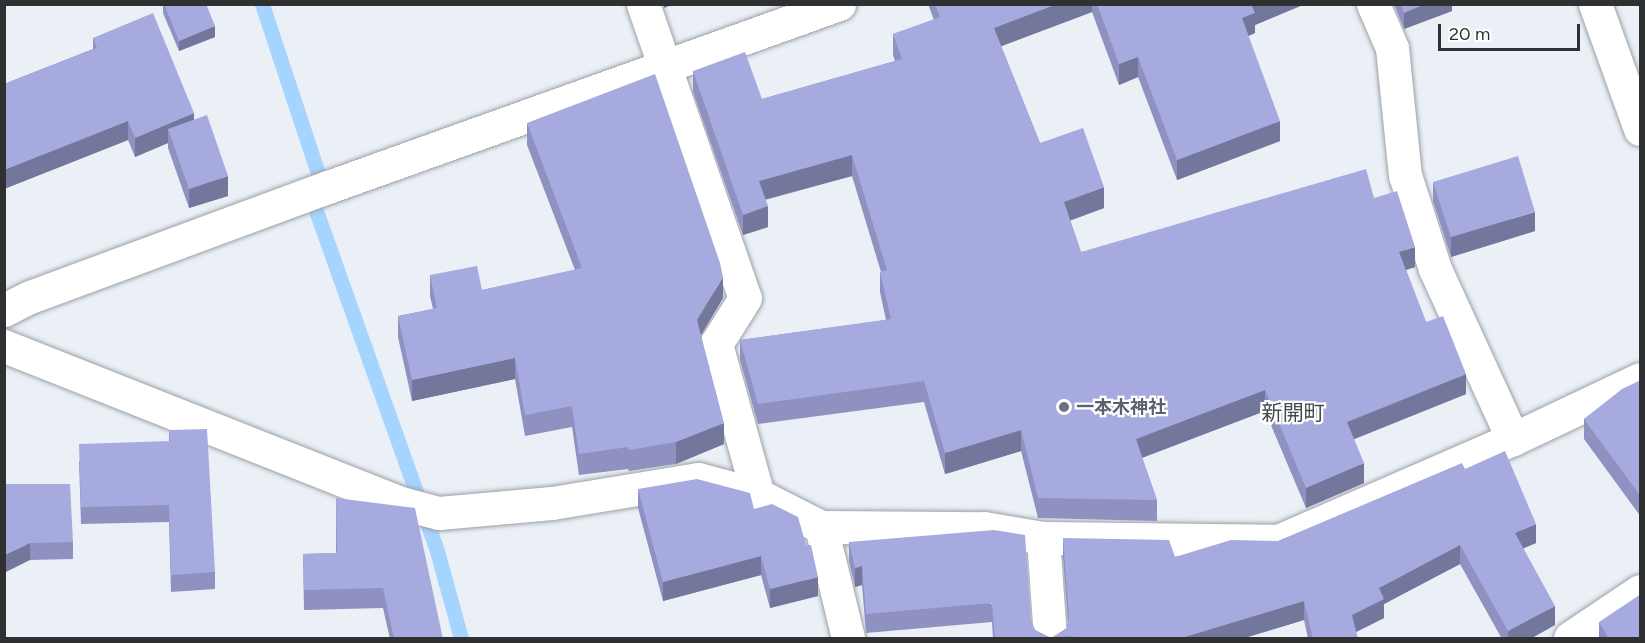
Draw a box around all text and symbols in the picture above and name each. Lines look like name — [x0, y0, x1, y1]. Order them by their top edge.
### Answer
scale bar — [1441, 12, 1584, 50]
text: 20 m — [1449, 23, 1490, 45]
place label: 一本木神社 — [1076, 396, 1166, 418]
marker: 一本木神社 — [1057, 400, 1071, 414]
district label: 新開町 — [1262, 400, 1324, 426]

